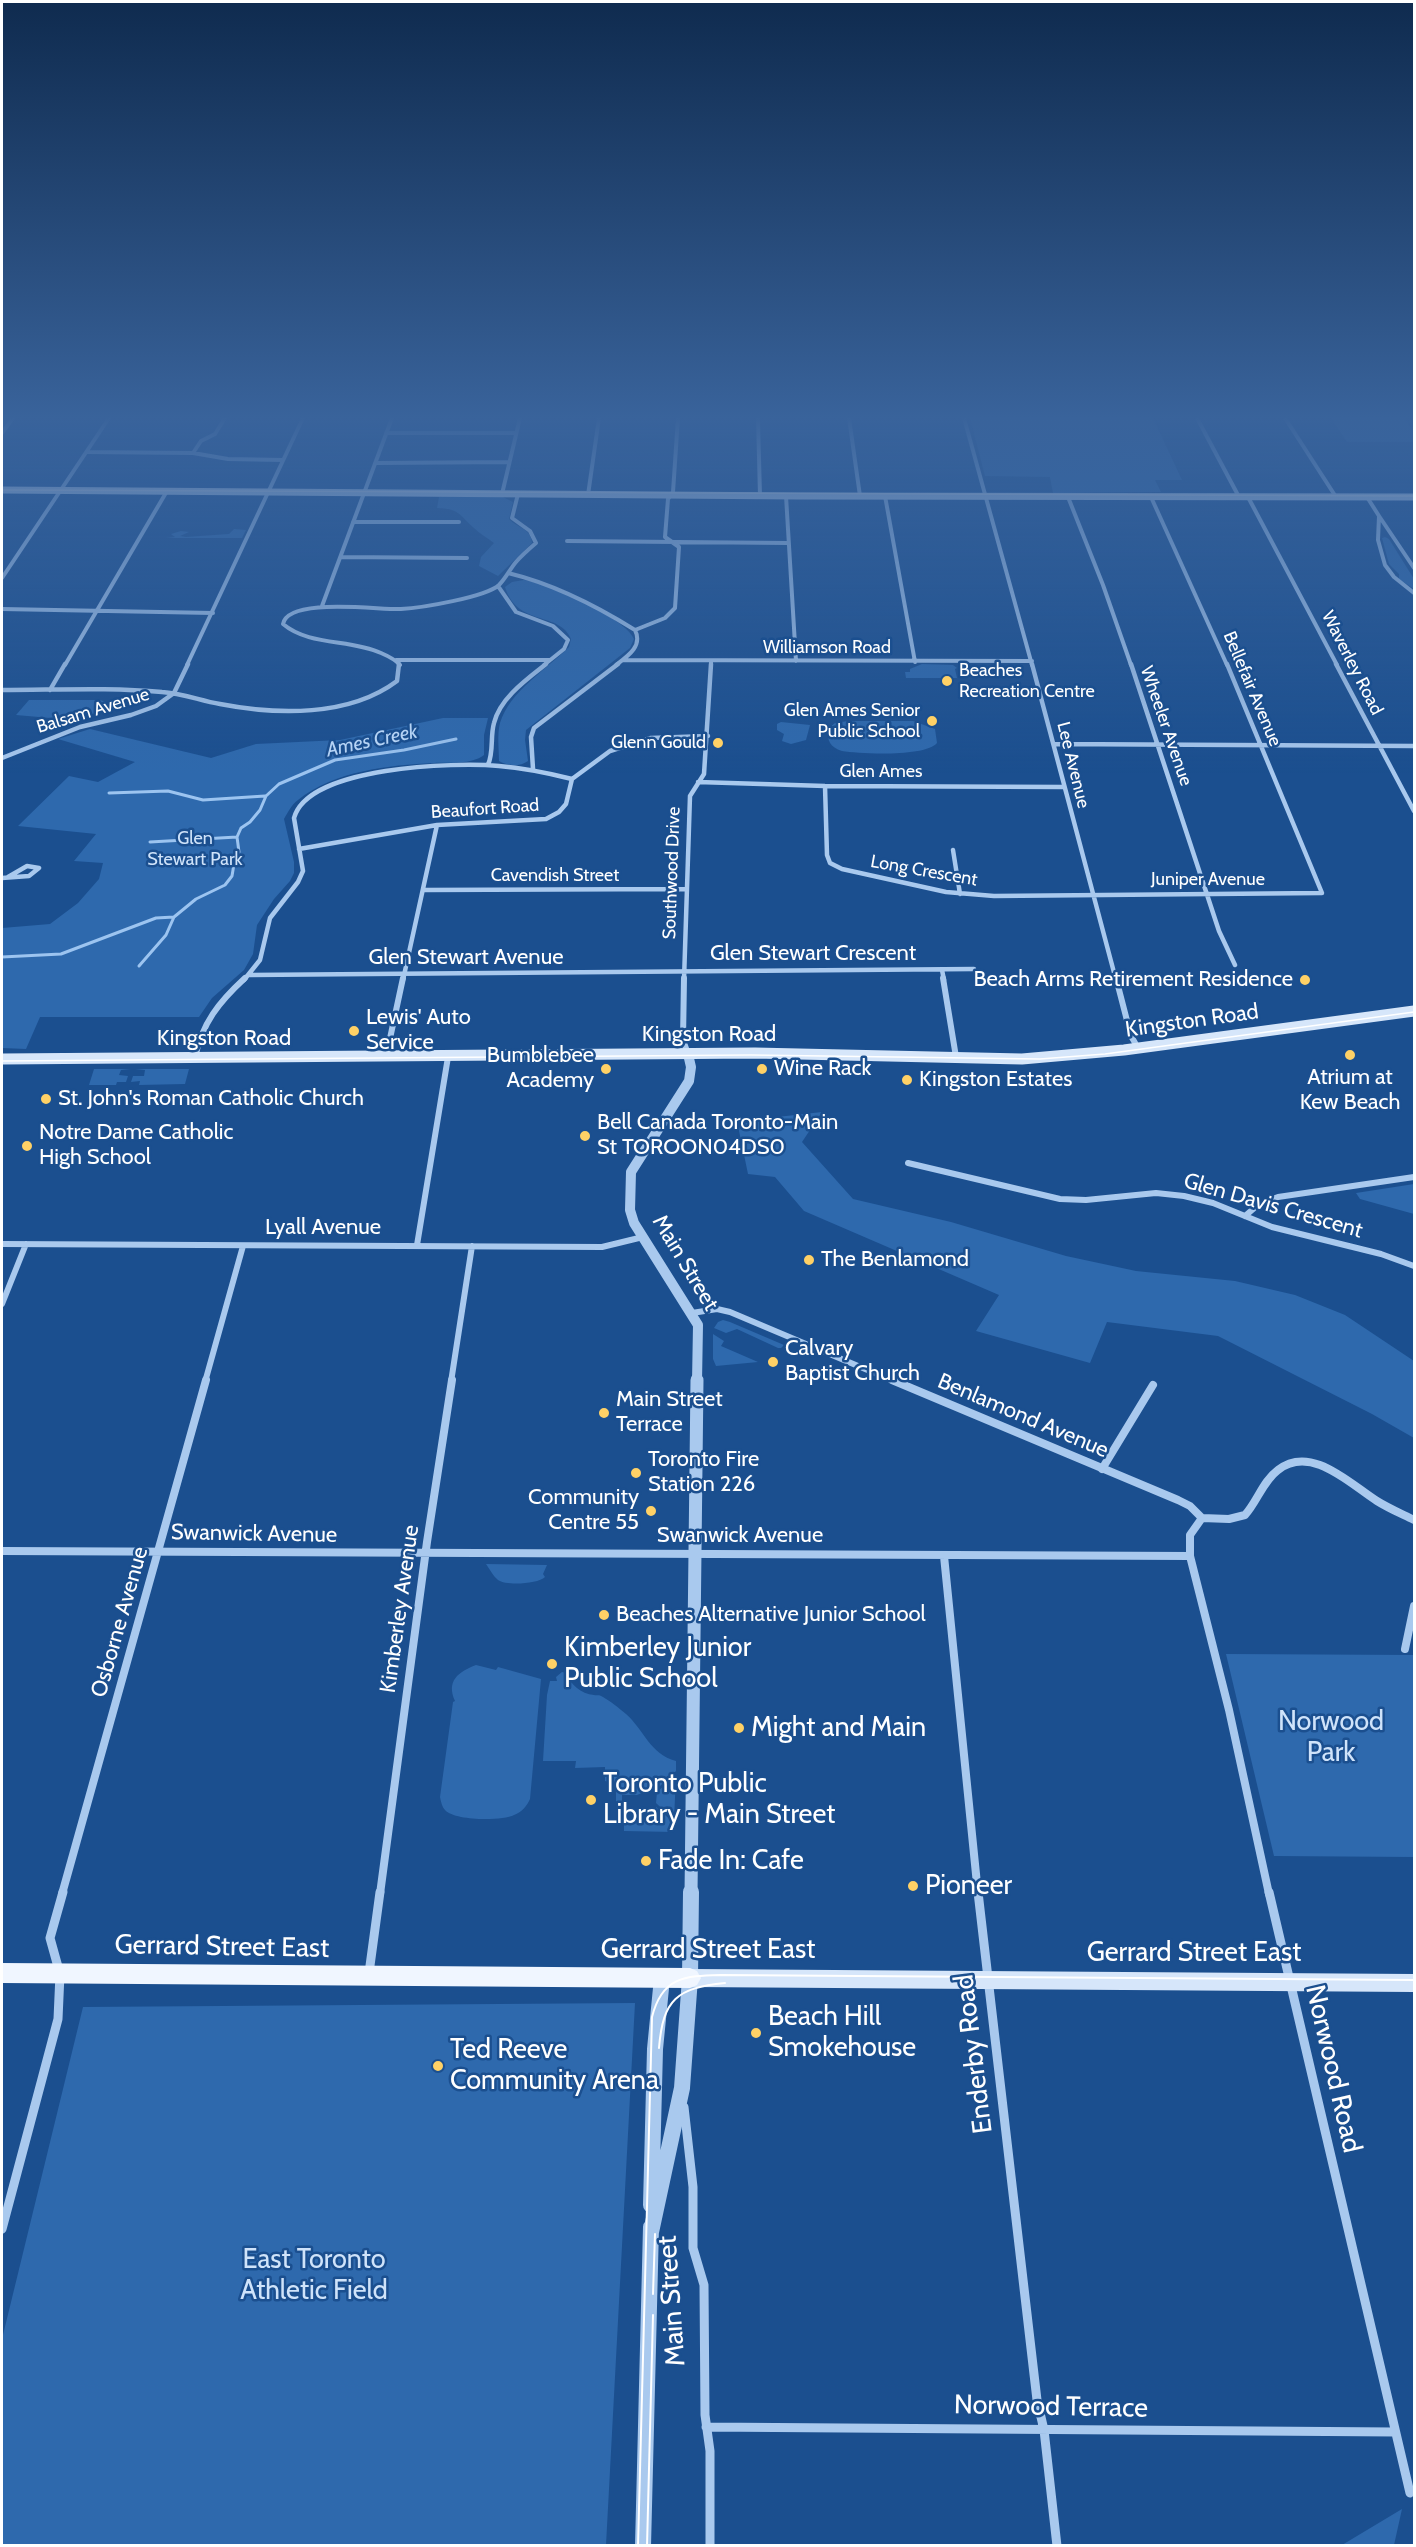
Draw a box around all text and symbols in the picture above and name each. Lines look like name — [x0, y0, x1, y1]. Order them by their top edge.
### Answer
street label: Waverley Road — [1317, 607, 1387, 719]
street label: Bellefair Avenue — [1218, 628, 1286, 750]
street label: Williamson Road — [763, 637, 891, 659]
place label: Beaches Recreation Centre — [959, 660, 1095, 702]
street label: Wheeler Avenue — [1135, 663, 1197, 789]
marker: Beaches Recreation Centre — [940, 674, 954, 688]
street label: Balsam Avenue — [34, 684, 152, 738]
place label: Glen Ames Senior Public School — [784, 700, 920, 742]
marker: Glen Ames Senior Public School — [925, 714, 939, 728]
water label: Ames Creek — [324, 720, 420, 762]
street label: Lee Avenue — [1052, 720, 1094, 810]
place label: Glenn Gould — [611, 732, 706, 754]
marker: Glenn Gould — [711, 736, 725, 750]
street label: Glen Ames — [839, 761, 923, 783]
street label: Beaufort Road — [430, 794, 540, 824]
street label: Southwood Drive — [659, 806, 685, 940]
park label: Glen Stewart Park — [147, 828, 243, 870]
street label: Long Crescent — [869, 851, 979, 891]
street label: Cavendish Street — [491, 865, 619, 887]
street label: Juniper Avenue — [1151, 869, 1265, 891]
street label: Glen Stewart Crescent — [710, 941, 916, 967]
street label: Glen Stewart Avenue — [369, 945, 563, 971]
place label: Beach Arms Retirement Residence — [973, 967, 1293, 993]
marker: Beach Arms Retirement Residence — [1298, 973, 1312, 987]
street label: Kingston Road — [1124, 999, 1260, 1043]
place label: Lewis' Auto Service — [366, 1005, 471, 1056]
street label: Kingston Road — [642, 1022, 776, 1048]
marker: Lewis' Auto Service — [347, 1024, 361, 1038]
street label: Kingston Road — [157, 1026, 291, 1052]
place label: Bumblebee Academy — [487, 1043, 594, 1094]
marker: Atrium at Kew Beach — [1343, 1048, 1357, 1062]
place label: Wine Rack — [774, 1056, 871, 1082]
marker: Bumblebee Academy — [599, 1062, 613, 1076]
marker: Wine Rack — [755, 1062, 769, 1076]
place label: Atrium at Kew Beach — [1300, 1065, 1400, 1116]
place label: Kingston Estates — [919, 1067, 1072, 1093]
marker: Kingston Estates — [900, 1073, 914, 1087]
place label: St. John's Roman Catholic Church — [58, 1086, 364, 1112]
marker: St. John's Roman Catholic Church — [39, 1092, 53, 1106]
place label: Bell Canada Toronto-Main St TOROON04DS0 — [597, 1110, 838, 1162]
place label: Notre Dame Catholic High School — [39, 1120, 233, 1172]
marker: Bell Canada Toronto-Main St TOROON04DS0 — [578, 1129, 592, 1143]
marker: Notre Dame Catholic High School — [20, 1139, 34, 1153]
street label: Glen Davis Crescent — [1181, 1168, 1365, 1244]
street label: Main Street — [646, 1210, 724, 1316]
street label: Lyall Avenue — [265, 1215, 381, 1241]
place label: The Benlamond — [821, 1247, 969, 1273]
marker: The Benlamond — [802, 1253, 816, 1267]
place label: Calvary Baptist Church — [785, 1336, 920, 1388]
marker: Calvary Baptist Church — [766, 1355, 780, 1369]
street label: Benlamond Avenue — [934, 1368, 1112, 1464]
place label: Main Street Terrace — [616, 1387, 723, 1438]
marker: Main Street Terrace — [597, 1406, 611, 1420]
place label: Toronto Fire Station 226 — [648, 1447, 759, 1498]
marker: Toronto Fire Station 226 — [629, 1466, 643, 1480]
place label: Community Centre 55 — [528, 1485, 639, 1536]
marker: Community Centre 55 — [644, 1504, 658, 1518]
street label: Swanwick Avenue — [171, 1519, 337, 1549]
street label: Kimberley Avenue — [375, 1523, 425, 1695]
street label: Swanwick Avenue — [657, 1523, 823, 1549]
street label: Osborne Avenue — [86, 1544, 154, 1700]
place label: Beaches Alternative Junior School — [616, 1602, 926, 1628]
marker: Beaches Alternative Junior School — [597, 1608, 611, 1622]
place label: Kimberley Junior Public School — [564, 1632, 751, 1695]
marker: Kimberley Junior Public School — [545, 1657, 559, 1671]
park label: Norwood Park — [1278, 1706, 1384, 1769]
place label: Might and Main — [751, 1712, 926, 1744]
marker: Might and Main — [732, 1721, 746, 1735]
place label: Toronto Public Library - Main Street — [603, 1768, 835, 1831]
marker: Toronto Public Library - Main Street — [584, 1793, 598, 1807]
place label: Fade In: Cafe — [658, 1845, 804, 1877]
marker: Fade In: Cafe — [639, 1854, 653, 1868]
place label: Pioneer — [925, 1870, 1012, 1902]
marker: Pioneer — [906, 1879, 920, 1893]
street label: Gerrard Street East — [114, 1929, 330, 1965]
street label: Gerrard Street East — [601, 1934, 815, 1966]
street label: Gerrard Street East — [1087, 1937, 1301, 1969]
street label: Enderby Road — [948, 1973, 1000, 2135]
street label: Norwood Road — [1298, 1982, 1368, 2156]
place label: Beach Hill Smokehouse — [768, 2001, 916, 2064]
marker: Beach Hill Smokehouse — [749, 2026, 763, 2040]
place label: Ted Reeve Community Arena — [450, 2034, 659, 2097]
marker: Ted Reeve Community Arena — [431, 2059, 445, 2073]
street label: Main Street — [651, 2235, 693, 2367]
park label: East Toronto Athletic Field — [240, 2244, 388, 2307]
street label: Norwood Terrace — [954, 2389, 1148, 2425]

